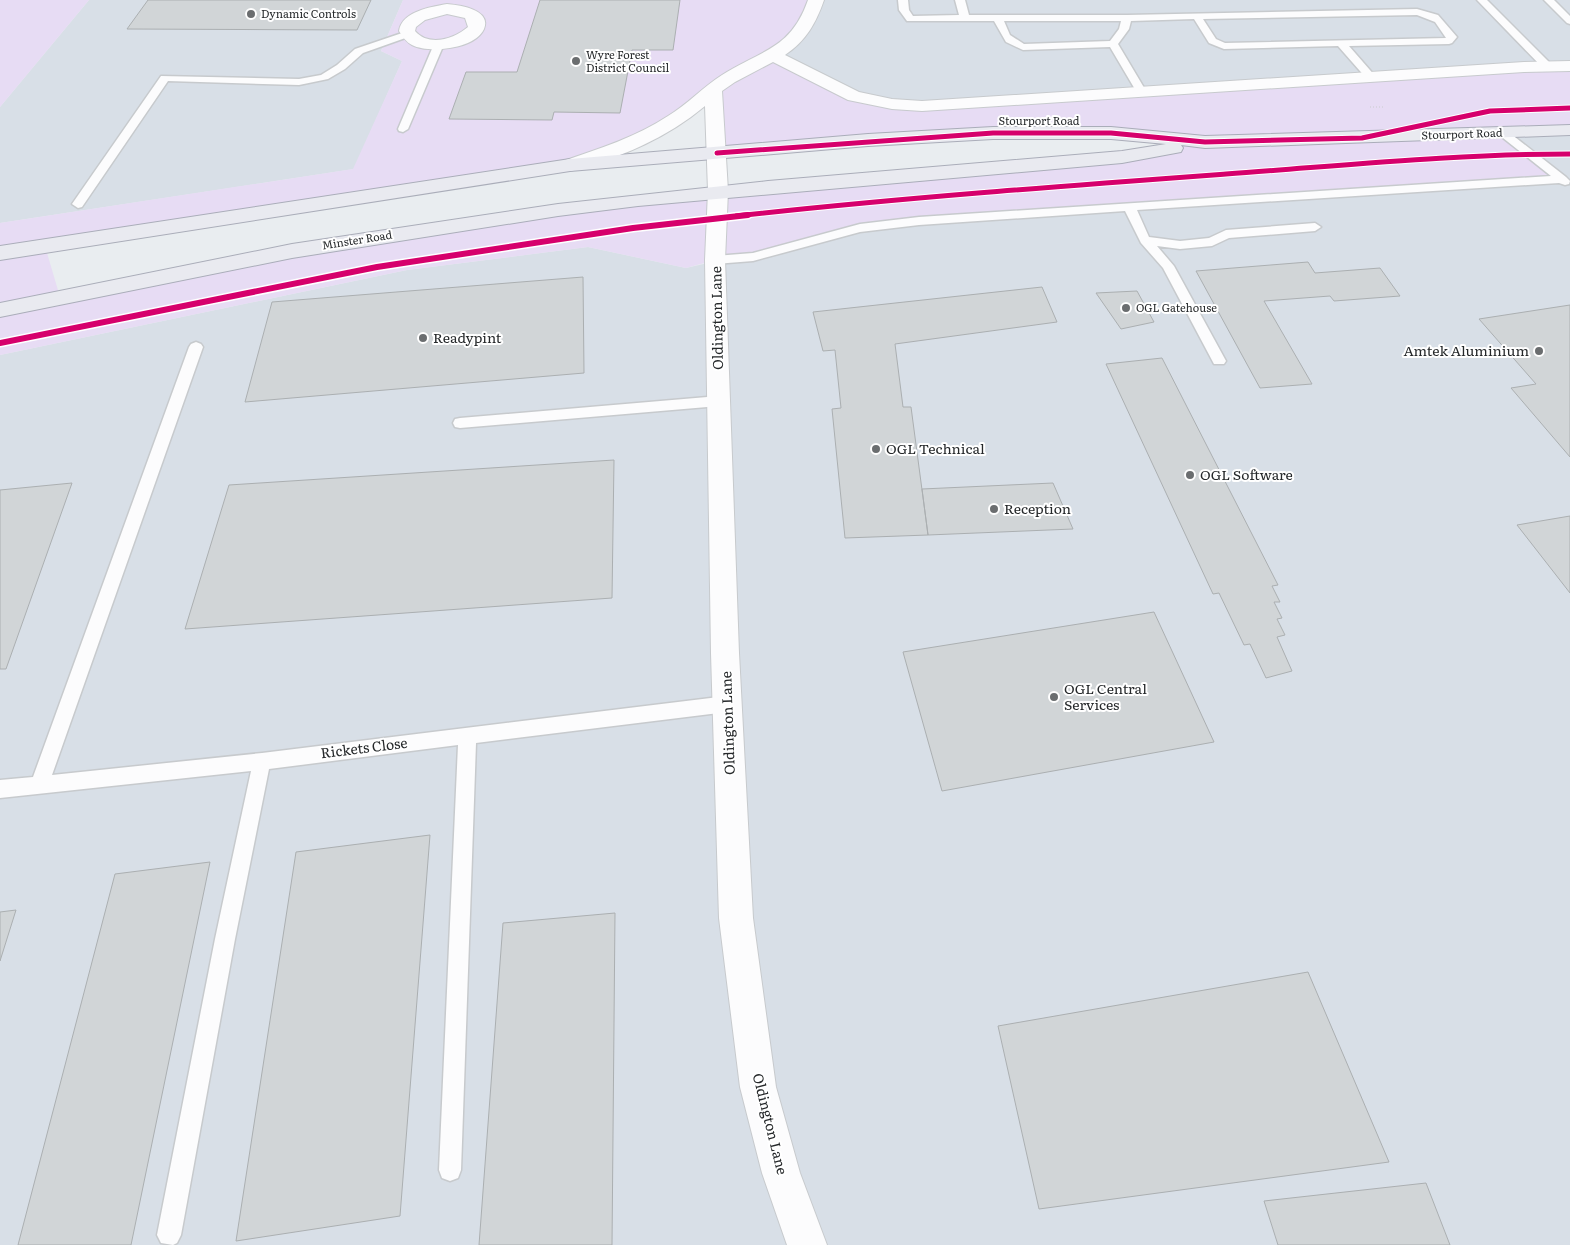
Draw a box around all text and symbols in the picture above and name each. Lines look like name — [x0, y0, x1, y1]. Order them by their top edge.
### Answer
place label: Dynamic Controls — [261, 5, 356, 21]
marker: Dynamic Controls — [245, 8, 257, 20]
place label: Wyre Forest District Council — [586, 46, 670, 75]
marker: Wyre Forest District Council — [570, 55, 582, 67]
street label: Stourport Road — [998, 112, 1080, 128]
street label: Stourport Road — [1421, 124, 1503, 142]
street label: Minster Road — [321, 226, 393, 252]
street label: Oldington Lane — [705, 266, 727, 370]
place label: OGL Gatehouse — [1136, 299, 1217, 315]
marker: OGL Gatehouse — [1120, 302, 1132, 314]
place label: Readypint — [433, 327, 502, 347]
marker: Readypint — [417, 332, 429, 344]
place label: Amtek Aluminium — [1404, 340, 1529, 360]
marker: Amtek Aluminium — [1533, 345, 1545, 357]
place label: OGL Technical — [886, 438, 985, 458]
marker: OGL Technical — [870, 443, 882, 455]
place label: OGL Software — [1200, 464, 1293, 484]
marker: OGL Software — [1184, 469, 1196, 481]
place label: Reception — [1004, 498, 1071, 518]
marker: Reception — [988, 503, 1000, 515]
street label: Oldington Lane — [715, 671, 739, 775]
place label: OGL Central Services — [1064, 678, 1147, 714]
marker: OGL Central Services — [1048, 691, 1060, 703]
street label: Rickets Close — [319, 732, 408, 762]
street label: Oldington Lane — [749, 1071, 793, 1177]

